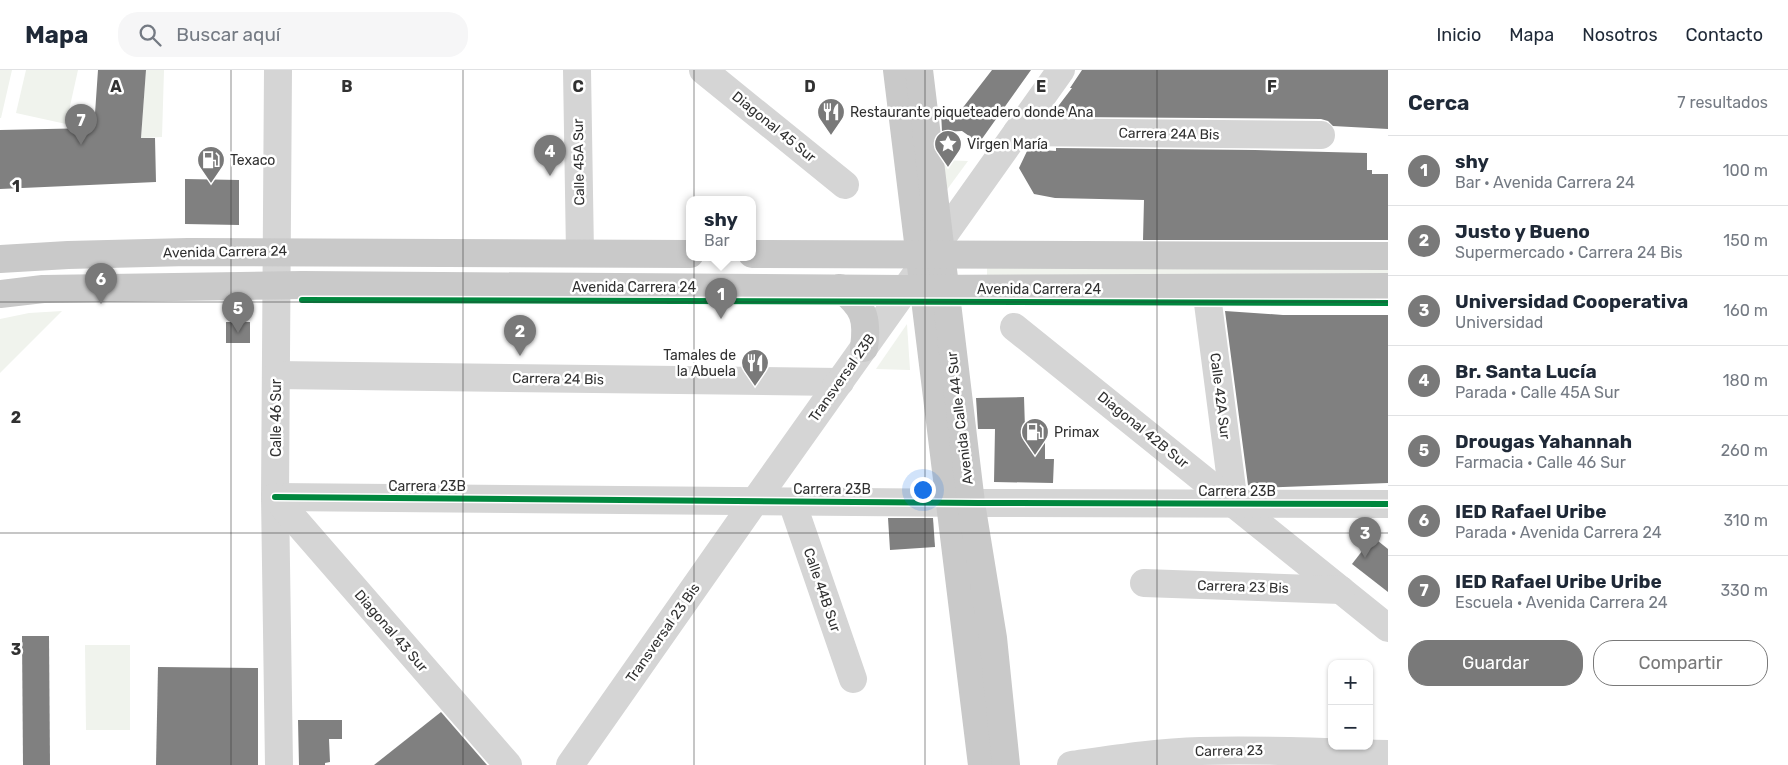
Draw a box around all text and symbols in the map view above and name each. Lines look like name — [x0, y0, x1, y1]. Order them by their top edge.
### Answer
search box — [118, 12, 468, 57]
text: Mapa — [25, 21, 88, 49]
icon: search — [136, 21, 164, 49]
text: Buscar aquí — [176, 23, 280, 46]
text: Inicio — [1436, 24, 1481, 46]
text: Mapa — [1509, 24, 1554, 46]
text: Nosotros — [1582, 24, 1658, 46]
text: Contacto — [1686, 24, 1763, 46]
text: A — [110, 77, 122, 96]
text: B — [341, 77, 353, 96]
text: C — [572, 77, 584, 96]
text: E — [1036, 77, 1046, 96]
text: F — [1267, 77, 1277, 96]
street label: Diagonal 45 Sur — [729, 88, 819, 166]
text: Cerca — [1408, 90, 1469, 115]
text: 7 resultados — [1677, 93, 1768, 112]
restaurant icon: Restaurante piqueteadero donde Ana — [816, 97, 846, 136]
pin: 7 — [65, 104, 97, 145]
place label: Restaurante piqueteadero donde Ana — [850, 104, 1094, 121]
street label: Calle 45A Sur — [570, 118, 588, 206]
street label: Carrera 24A Bis — [1118, 125, 1220, 143]
place icon: Virgen María — [933, 129, 963, 168]
pin: 4 — [534, 135, 566, 176]
place label: Virgen María — [967, 136, 1048, 153]
fuel station icon: Texaco — [196, 145, 226, 184]
text: shy — [1455, 150, 1489, 173]
place label: Texaco — [230, 152, 275, 169]
text: 1 — [1420, 161, 1428, 180]
text: 100 m — [1723, 161, 1768, 180]
text: Bar · Avenida Carrera 24 — [1455, 173, 1635, 192]
text: 1 — [12, 177, 20, 196]
popup — [686, 196, 756, 261]
text: shy — [704, 208, 738, 231]
text: Justo y Bueno — [1455, 220, 1590, 243]
text: Bar — [704, 231, 730, 250]
text: 2 — [1419, 231, 1429, 250]
text: 150 m — [1723, 231, 1768, 250]
street label: Avenida Carrera 24 — [163, 242, 288, 262]
text: Supermercado · Carrera 24 Bis — [1455, 243, 1683, 262]
pin: 6 — [85, 263, 117, 304]
pin: 1 — [705, 278, 737, 319]
street label: Avenida Carrera 24 — [572, 279, 696, 296]
street label: Avenida Carrera 24 — [977, 281, 1101, 298]
text: Universidad Cooperativa — [1455, 290, 1688, 313]
pin: 5 — [222, 292, 254, 333]
text: 3 — [1419, 301, 1429, 320]
text: 160 m — [1723, 301, 1768, 320]
text: Universidad — [1455, 313, 1543, 332]
pin: 2 — [504, 315, 536, 356]
street label: Transversal 23B — [805, 331, 879, 425]
place label: Tamales de la Abuela — [663, 347, 736, 380]
restaurant icon: Tamales de la Abuela — [740, 348, 770, 387]
street label: Avenida Calle 44 Sur — [943, 350, 977, 486]
street label: Calle 42A Sur — [1206, 352, 1234, 441]
text: Br. Santa Lucía — [1455, 360, 1597, 383]
street label: Carrera 24 Bis — [512, 370, 604, 388]
text: 4 — [1419, 371, 1429, 390]
text: 180 m — [1723, 371, 1768, 390]
street label: Calle 46 Sur — [268, 378, 285, 457]
text: Parada · Calle 45A Sur — [1455, 383, 1620, 402]
street label: Diagonal 42B Sur — [1094, 388, 1193, 472]
text: 2 — [11, 408, 21, 427]
fuel station icon: Primax — [1020, 417, 1050, 456]
place label: Primax — [1054, 424, 1100, 441]
text: Drougas Yahannah — [1455, 430, 1632, 453]
text: 5 — [1419, 441, 1429, 460]
text: 260 m — [1721, 441, 1768, 460]
text: Farmacia · Calle 46 Sur — [1455, 453, 1626, 472]
your location — [910, 477, 936, 503]
street label: Carrera 23B — [388, 478, 466, 495]
street label: Carrera 23B — [793, 481, 871, 498]
street label: Carrera 23B — [1198, 483, 1276, 500]
text: IED Rafael Uribe — [1455, 500, 1607, 523]
text: 6 — [1419, 511, 1429, 530]
text: 310 m — [1724, 511, 1768, 530]
pin: 3 — [1349, 517, 1381, 558]
text: Parada · Avenida Carrera 24 — [1455, 523, 1662, 542]
street label: Calle 44B Sur — [800, 546, 845, 635]
text: IED Rafael Uribe Uribe — [1455, 570, 1662, 593]
street label: Carrera 23 Bis — [1197, 577, 1289, 597]
street label: Transversal 23 Bis — [622, 580, 704, 686]
text: 7 — [1419, 581, 1429, 600]
text: 330 m — [1720, 581, 1768, 600]
street label: Diagonal 43 Sur — [351, 586, 432, 676]
text: Escuela · Avenida Carrera 24 — [1455, 593, 1668, 612]
text: 3 — [11, 640, 21, 659]
button: Guardar — [1408, 640, 1583, 686]
button: Compartir — [1593, 640, 1768, 686]
map controls — [1328, 660, 1373, 750]
button: + — [1328, 660, 1373, 705]
button: − — [1328, 705, 1373, 750]
street label: Carrera 23 — [1195, 742, 1263, 760]

